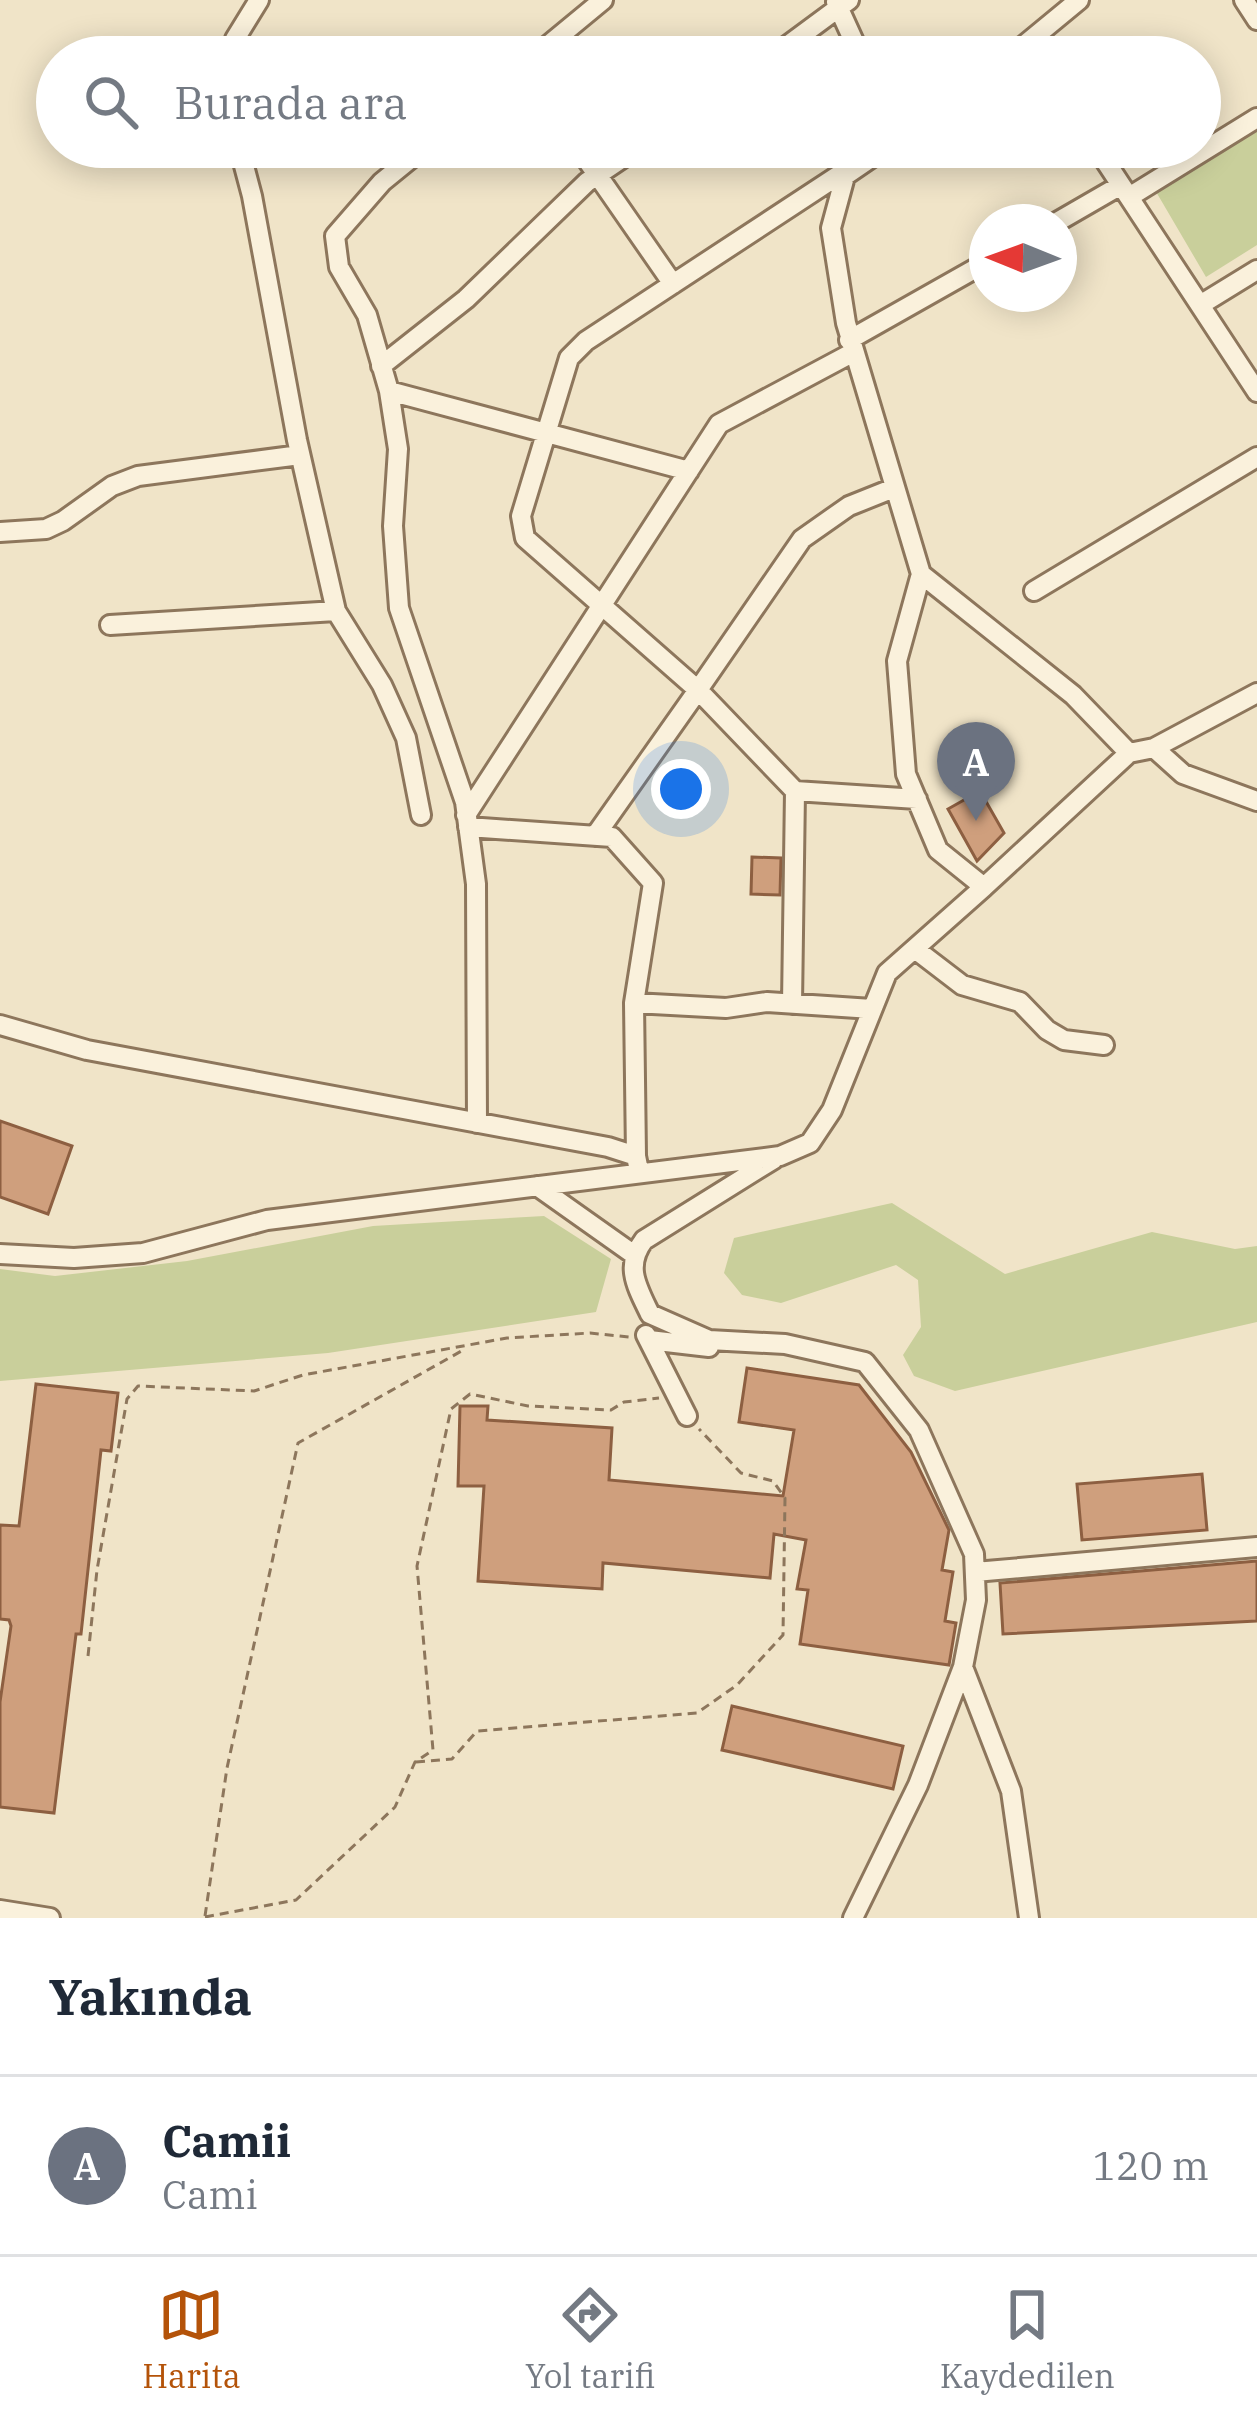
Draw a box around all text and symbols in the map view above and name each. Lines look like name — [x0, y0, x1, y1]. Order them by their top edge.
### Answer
search box — [36, 36, 1221, 168]
icon: search — [78, 69, 144, 135]
text: Burada ara — [174, 73, 408, 131]
north arrow — [969, 204, 1077, 312]
pin: A — [937, 722, 1015, 821]
your location — [651, 759, 711, 819]
text: Yakında — [48, 1963, 252, 2029]
text: Camii — [162, 2111, 291, 2169]
text: A — [73, 2140, 101, 2191]
text: 120 m — [1093, 2140, 1209, 2191]
text: Cami — [162, 2169, 258, 2220]
tab: Harita — [142, 2282, 241, 2397]
tab: Yol tarifi — [525, 2282, 655, 2397]
tab: Kaydedilen — [940, 2282, 1115, 2397]

